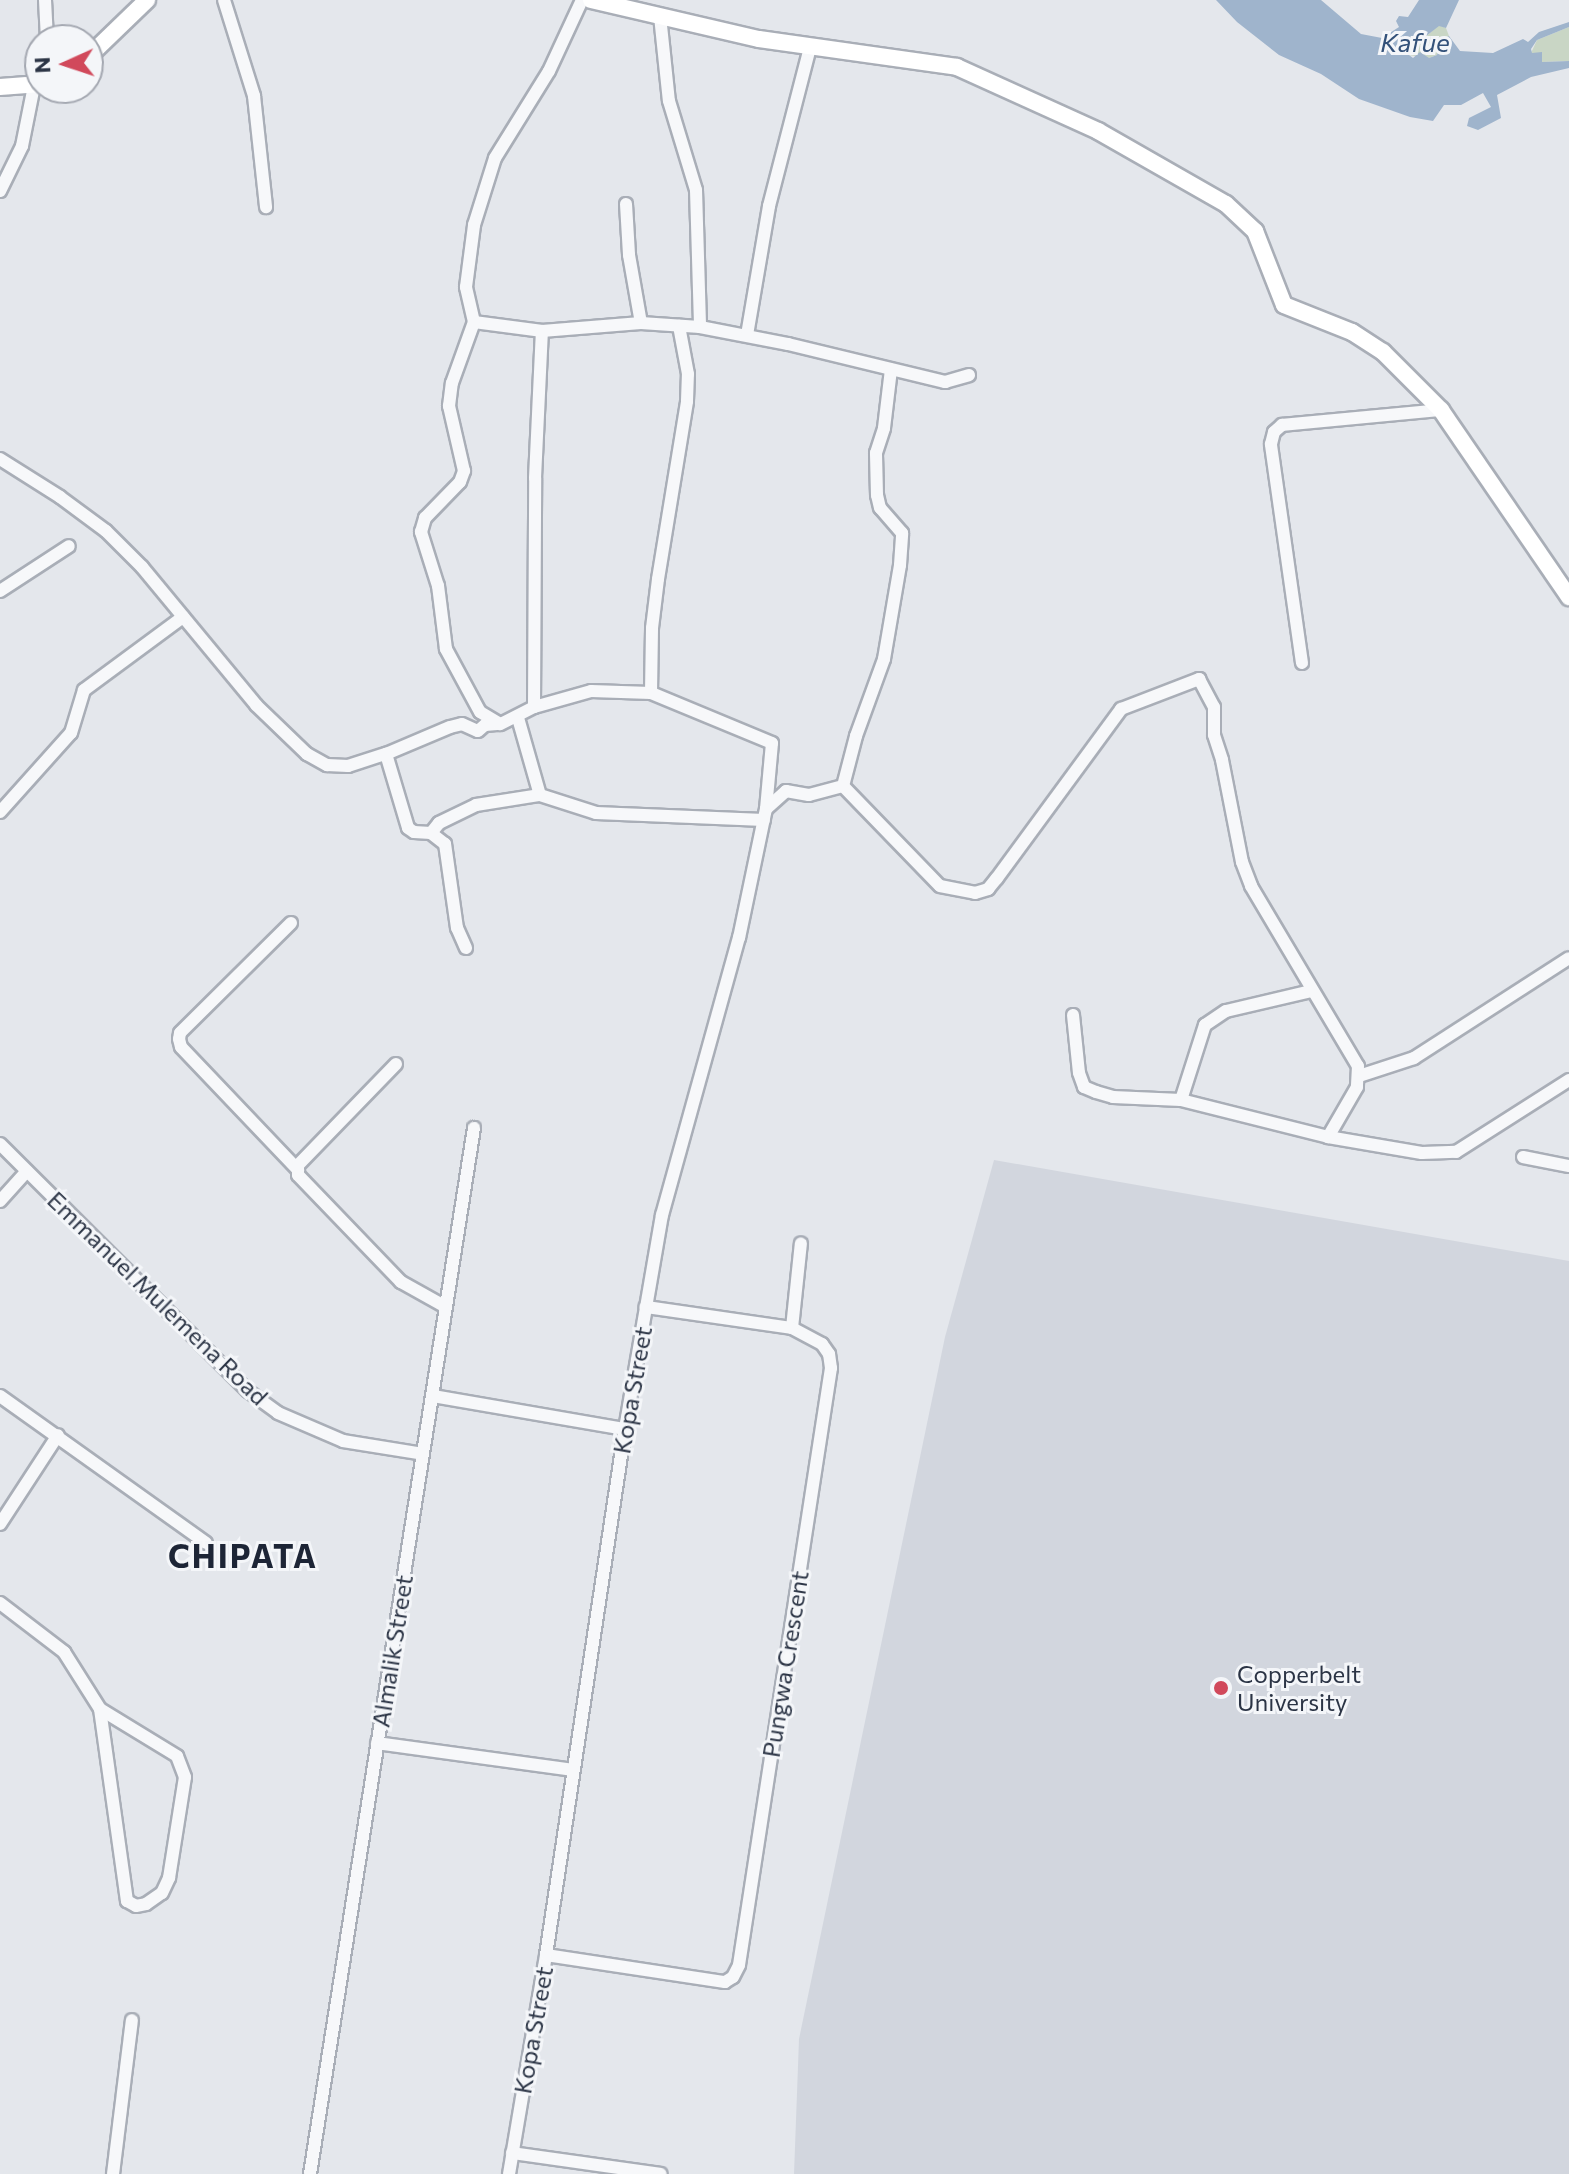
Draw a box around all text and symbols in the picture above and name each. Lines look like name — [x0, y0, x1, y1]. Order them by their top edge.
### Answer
north arrow — [24, 24, 104, 104]
water label: Kafue — [1380, 26, 1450, 58]
text: N — [28, 56, 55, 74]
street label: Emmanuel Mulemena Road — [42, 1185, 274, 1411]
street label: Kopa Street — [607, 1324, 657, 1456]
district label: CHIPATA — [168, 1536, 318, 1574]
street label: Pungwa Crescent — [756, 1569, 814, 1759]
street label: Almalik Street — [366, 1573, 418, 1729]
place label: Copperbelt University — [1237, 1660, 1361, 1716]
marker: Copperbelt University — [1212, 1679, 1230, 1697]
street label: Kopa Street — [508, 1964, 558, 2096]

